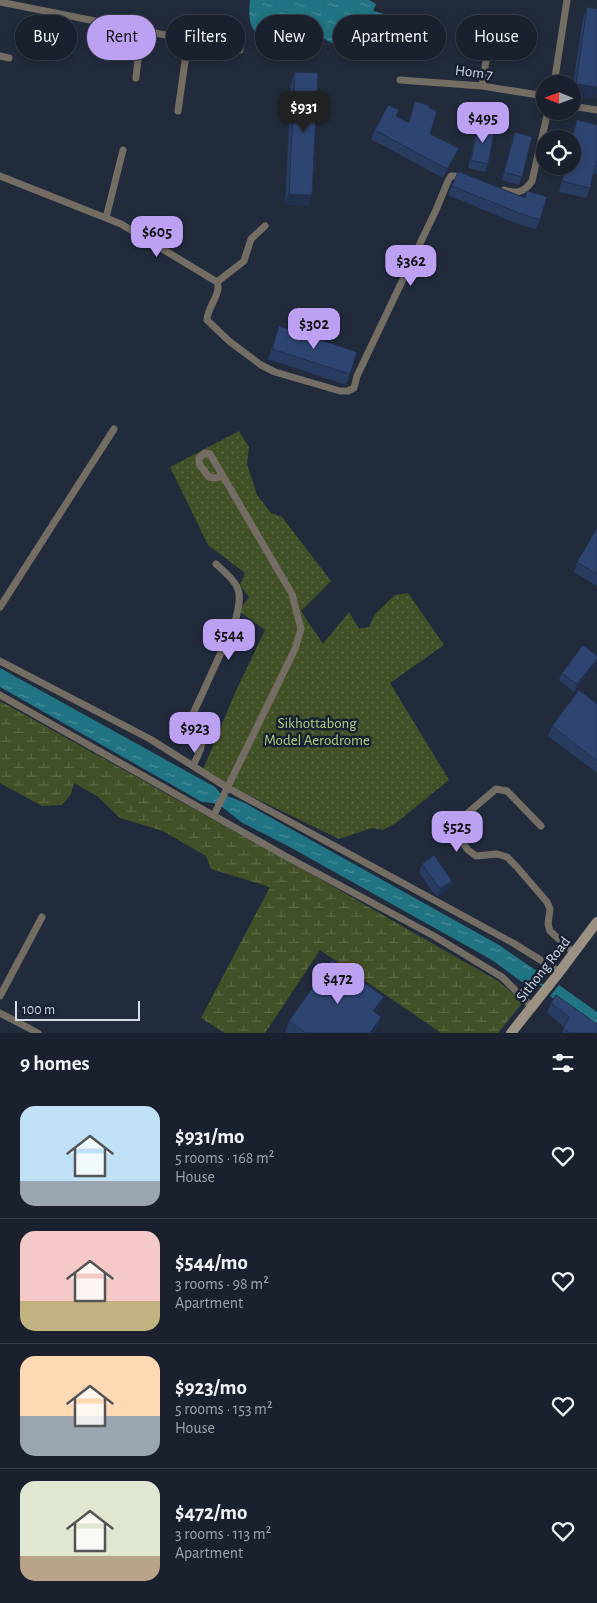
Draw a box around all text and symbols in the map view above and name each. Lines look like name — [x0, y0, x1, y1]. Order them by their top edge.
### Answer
chip: Buy — [15, 15, 77, 60]
chip: Rent — [87, 15, 156, 60]
chip: Filters — [166, 15, 245, 60]
chip: New — [255, 15, 323, 60]
chip: Apartment — [333, 15, 446, 60]
chip: House — [456, 15, 537, 60]
street label: Hom 7 — [454, 63, 494, 82]
north arrow — [536, 75, 581, 120]
map controls — [536, 75, 581, 175]
pin: $931 — [274, 90, 334, 133]
text: $931 — [290, 99, 318, 115]
pin: $495 — [453, 102, 513, 144]
text: $495 — [468, 110, 498, 126]
button: locate — [536, 130, 581, 175]
pin: $605 — [127, 216, 187, 258]
text: $605 — [142, 224, 172, 240]
pin: $362 — [381, 244, 441, 287]
text: $362 — [396, 253, 426, 269]
pin: $302 — [284, 308, 344, 350]
text: $302 — [299, 316, 329, 332]
pin: $544 — [199, 618, 259, 661]
text: $544 — [214, 627, 244, 643]
pin: $923 — [165, 712, 225, 754]
park label: Sikhottabong Model Aerodrome — [264, 716, 370, 748]
text: $923 — [180, 720, 210, 736]
pin: $525 — [427, 810, 487, 853]
text: $525 — [443, 819, 471, 835]
street label: Sithong Road — [514, 934, 573, 1005]
pin: $472 — [308, 962, 368, 1005]
text: $472 — [323, 971, 353, 987]
scale bar — [15, 998, 140, 1021]
text: 100 m — [22, 1003, 55, 1017]
icon: filters — [549, 1049, 577, 1077]
text: 9 homes — [20, 1053, 90, 1074]
icon: home — [60, 1126, 120, 1186]
text: $931/mo — [175, 1126, 245, 1147]
icon: heart — [549, 1142, 577, 1170]
text: 5 rooms · 168 m² — [175, 1150, 274, 1166]
text: House — [175, 1169, 215, 1185]
icon: home — [60, 1251, 120, 1311]
text: $544/mo — [175, 1252, 248, 1273]
icon: heart — [549, 1267, 577, 1295]
text: 3 rooms · 98 m² — [175, 1276, 269, 1292]
text: Apartment — [175, 1295, 243, 1311]
icon: home — [60, 1376, 120, 1436]
text: $923/mo — [175, 1377, 247, 1398]
icon: heart — [549, 1392, 577, 1420]
text: 5 rooms · 153 m² — [175, 1401, 273, 1417]
text: House — [175, 1420, 215, 1436]
icon: home — [60, 1501, 120, 1561]
text: $472/mo — [175, 1502, 247, 1523]
icon: heart — [549, 1517, 577, 1545]
text: 3 rooms · 113 m² — [175, 1526, 271, 1542]
text: Apartment — [175, 1545, 243, 1561]

